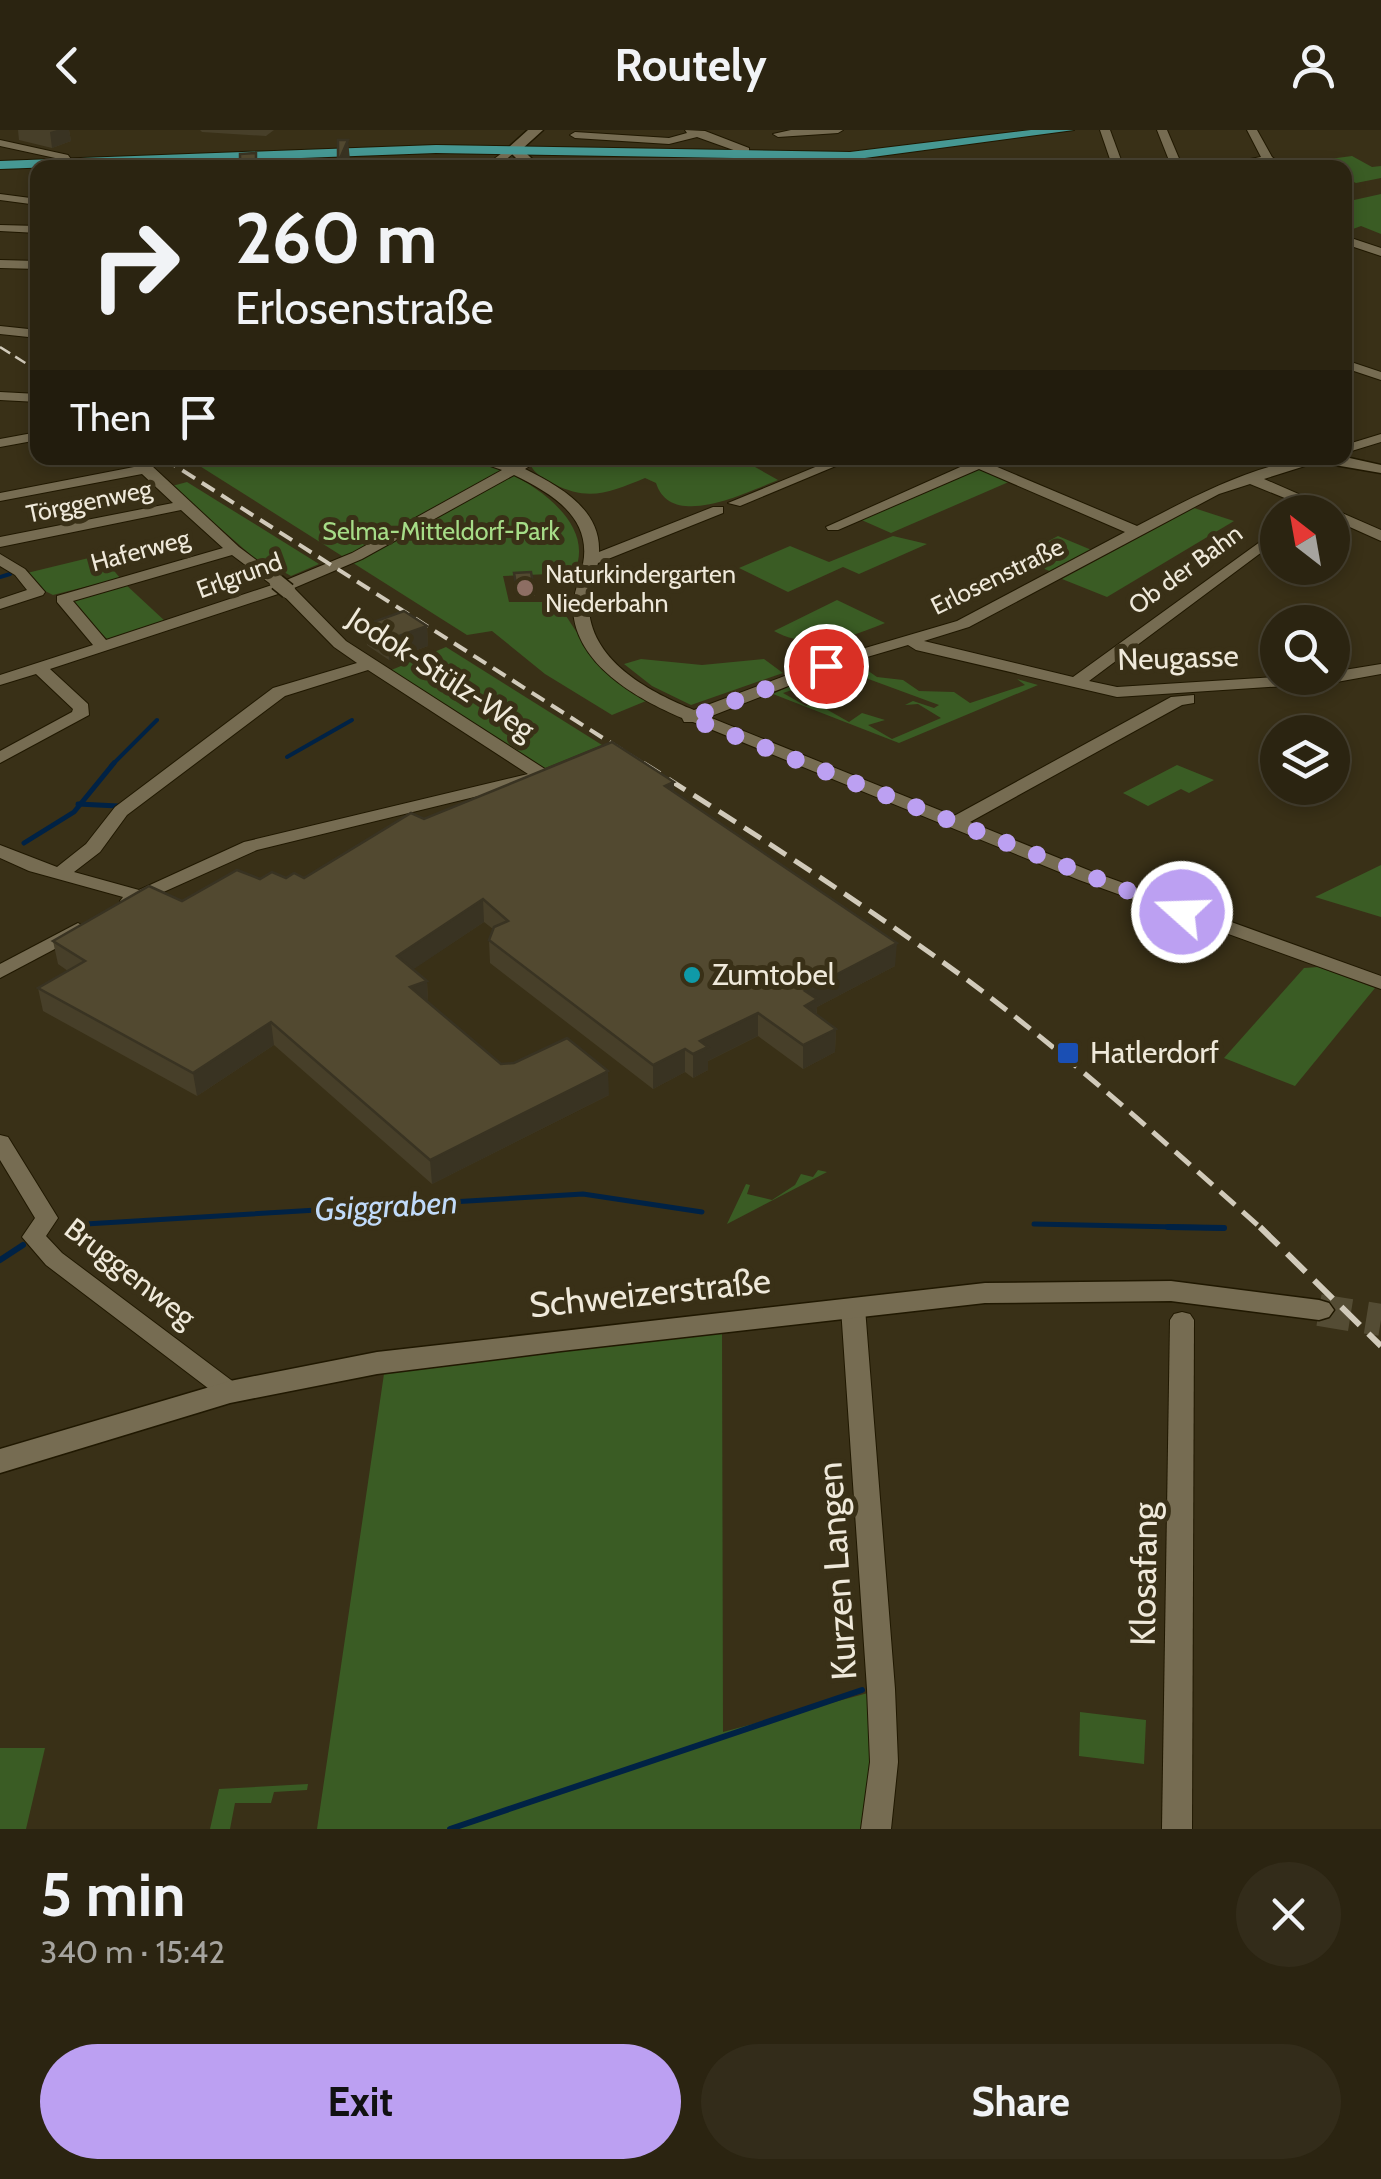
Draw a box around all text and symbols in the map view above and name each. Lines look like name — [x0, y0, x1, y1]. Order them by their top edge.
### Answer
icon: back — [40, 38, 95, 93]
text: Routely — [614, 38, 767, 92]
icon: person — [1286, 38, 1341, 93]
text: 260 m — [235, 195, 437, 281]
icon: right — [70, 200, 200, 330]
text: Erlosenstraße — [235, 281, 494, 335]
icon: arrive — [171, 390, 226, 445]
text: Then — [70, 394, 151, 441]
street label: Törggenweg — [23, 473, 155, 529]
north arrow — [1260, 495, 1350, 585]
map controls — [1260, 495, 1350, 805]
park label: Selma-Mitteldorf-Park — [322, 516, 560, 546]
street label: Ob der Bahn — [1122, 518, 1248, 620]
street label: Haferweg — [87, 522, 193, 578]
street label: Erlosenstraße — [926, 531, 1068, 621]
street label: Erlgrund — [192, 546, 286, 604]
place label: Naturkindergarten Niederbahn — [545, 559, 736, 618]
marker: Naturkindergarten Niederbahn — [514, 577, 536, 599]
street label: Jodok-Stülz-Weg — [340, 599, 543, 748]
button: search — [1260, 605, 1350, 695]
pin — [784, 624, 869, 709]
street label: Neugasse — [1117, 637, 1239, 678]
icon: arrive — [799, 639, 854, 694]
button: layers — [1260, 715, 1350, 805]
position arrow — [1130, 860, 1234, 964]
place label: Zumtobel — [712, 956, 835, 993]
marker: Zumtobel — [681, 964, 703, 986]
place label: Hatlerdorf — [1090, 1034, 1219, 1071]
marker: Hatlerdorf — [1055, 1040, 1081, 1066]
water label: Gsiggraben — [313, 1182, 459, 1229]
street label: Bruggenweg — [57, 1210, 204, 1336]
street label: Schweizerstraße — [527, 1258, 773, 1327]
street label: Kurzen Langen — [807, 1460, 866, 1682]
street label: Klosafang — [1121, 1501, 1166, 1646]
text: 5 min — [40, 1858, 185, 1931]
button: close — [1236, 1862, 1341, 1967]
text: 340 m · 15:42 — [40, 1932, 225, 1971]
button: Exit — [40, 2044, 681, 2159]
button: Share — [701, 2044, 1341, 2159]

